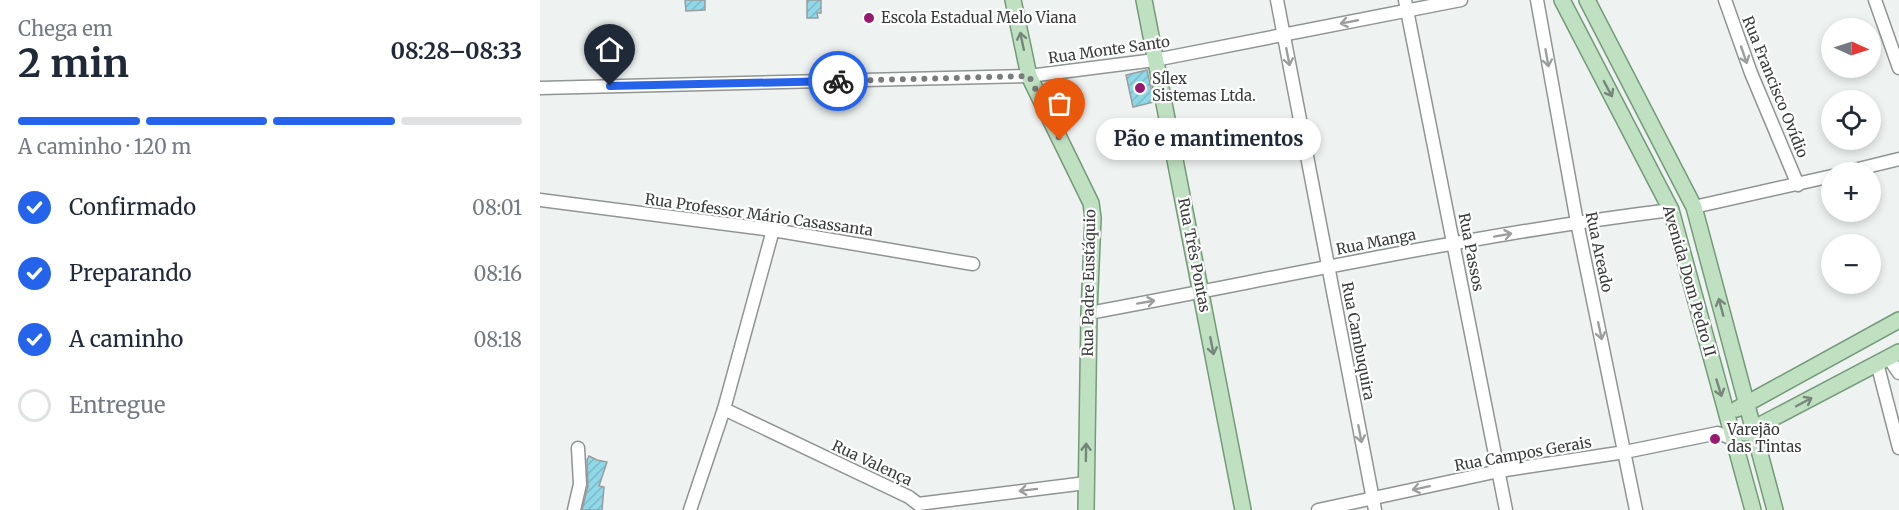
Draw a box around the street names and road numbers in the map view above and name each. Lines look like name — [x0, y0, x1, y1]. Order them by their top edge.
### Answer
street label: Rua Francisco Ovídio — [1738, 13, 1813, 161]
street label: Rua Monte Santo — [1047, 32, 1171, 67]
street label: Rua Professor Mário Casassanta — [644, 189, 874, 240]
street label: Rua Três Pontas — [1174, 196, 1215, 314]
street label: Avenida Dom Pedro II — [1659, 202, 1720, 359]
street label: Rua Padre Eustáquio — [1078, 209, 1099, 357]
street label: Rua Areado — [1582, 210, 1617, 294]
street label: Rua Passos — [1455, 211, 1488, 293]
street label: Rua Manga — [1334, 224, 1417, 259]
street label: Rua Cambuquira — [1338, 280, 1379, 402]
street label: Rua Campos Gerais — [1453, 432, 1593, 475]
street label: Rua Valença — [829, 436, 915, 489]

